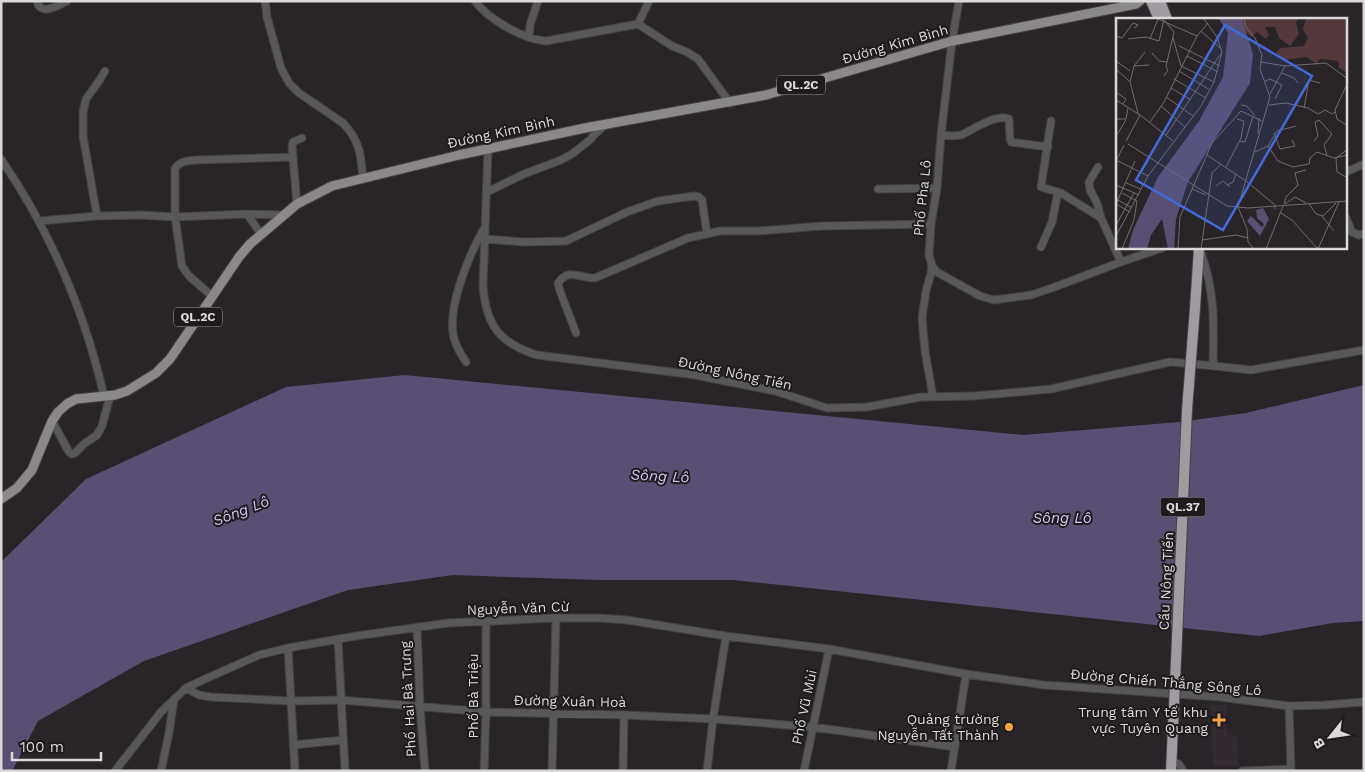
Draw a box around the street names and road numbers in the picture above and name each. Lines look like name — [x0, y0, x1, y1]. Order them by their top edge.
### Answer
street label: Đường Kim Bình — [840, 21, 950, 67]
road number: QL.2C — [777, 76, 825, 94]
street label: Đường Kim Bình — [446, 113, 556, 151]
street label: Phố Pha Lô — [910, 159, 934, 237]
road number: QL.2C — [174, 308, 222, 326]
street label: Đường Nông Tiến — [677, 353, 793, 393]
road number: QL.37 — [1160, 498, 1206, 516]
street label: Cầu Nông Tiến — [1155, 531, 1177, 631]
street label: Nguyễn Văn Cừ — [467, 598, 570, 618]
street label: Phố Hai Bà Trưng — [397, 640, 419, 757]
street label: Phố Bà Triệu — [465, 653, 481, 739]
street label: Đường Chiến Thắng Sông Lô — [1070, 666, 1262, 698]
street label: Phố Vũ Mùi — [788, 668, 820, 746]
street label: Đường Xuân Hoà — [514, 692, 627, 710]

